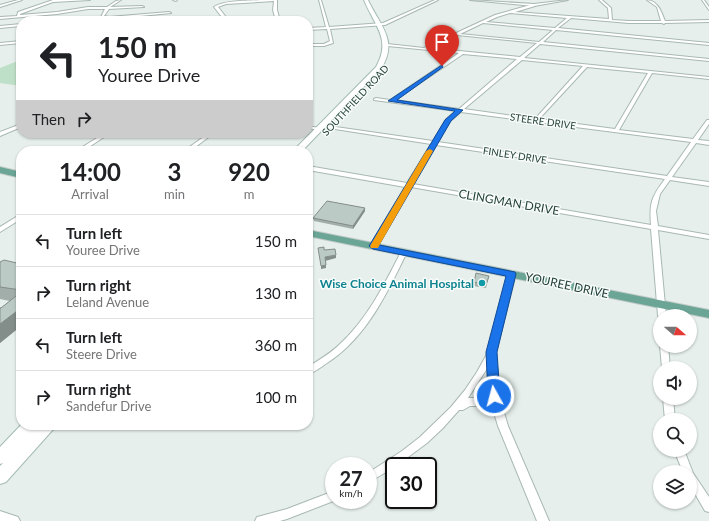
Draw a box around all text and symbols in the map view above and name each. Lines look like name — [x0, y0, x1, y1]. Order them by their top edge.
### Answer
pin — [425, 25, 459, 66]
text: 150 m — [98, 30, 177, 64]
icon: arrive — [431, 31, 453, 53]
icon: left — [32, 32, 84, 84]
street label: SOUTHFIELD ROAD — [319, 62, 391, 138]
text: Youree Drive — [98, 64, 200, 86]
icon: right — [73, 108, 95, 130]
text: Then — [32, 110, 65, 128]
street label: STEERE DRIVE — [509, 110, 577, 132]
street label: FINLEY DRIVE — [482, 144, 548, 166]
text: 14:00 — [59, 157, 121, 186]
text: 3 — [168, 157, 182, 186]
text: 920 — [228, 157, 270, 186]
text: Arrival — [71, 186, 109, 202]
text: min — [164, 186, 185, 202]
text: m — [244, 186, 254, 202]
street label: CLINGMAN DRIVE — [457, 186, 561, 218]
text: Turn left — [66, 224, 122, 242]
icon: left — [32, 230, 54, 252]
text: 150 m — [255, 232, 297, 250]
text: Youree Drive — [66, 242, 140, 258]
street label: YOUREE DRIVE — [524, 269, 610, 301]
text: Turn right — [66, 276, 131, 294]
place label: Wise Choice Animal Hospital — [320, 276, 474, 291]
marker: Wise Choice Animal Hospital — [477, 278, 487, 288]
icon: right — [32, 282, 54, 304]
text: 130 m — [255, 284, 297, 302]
text: Leland Avenue — [66, 294, 149, 310]
north arrow — [653, 309, 697, 353]
map controls — [653, 309, 697, 509]
text: Turn left — [66, 328, 122, 346]
icon: left — [32, 334, 54, 356]
text: 360 m — [255, 336, 297, 354]
text: Steere Drive — [66, 346, 137, 362]
button: sound — [653, 361, 697, 405]
position arrow — [473, 375, 515, 417]
text: Turn right — [66, 380, 131, 398]
icon: right — [32, 386, 54, 408]
text: 100 m — [255, 388, 297, 406]
text: Sandefur Drive — [66, 398, 151, 414]
button: search — [653, 413, 697, 457]
speed limit sign: 30 — [385, 457, 437, 509]
button: layers — [653, 465, 697, 509]
text: 27 — [339, 466, 363, 490]
text: km/h — [339, 487, 363, 499]

